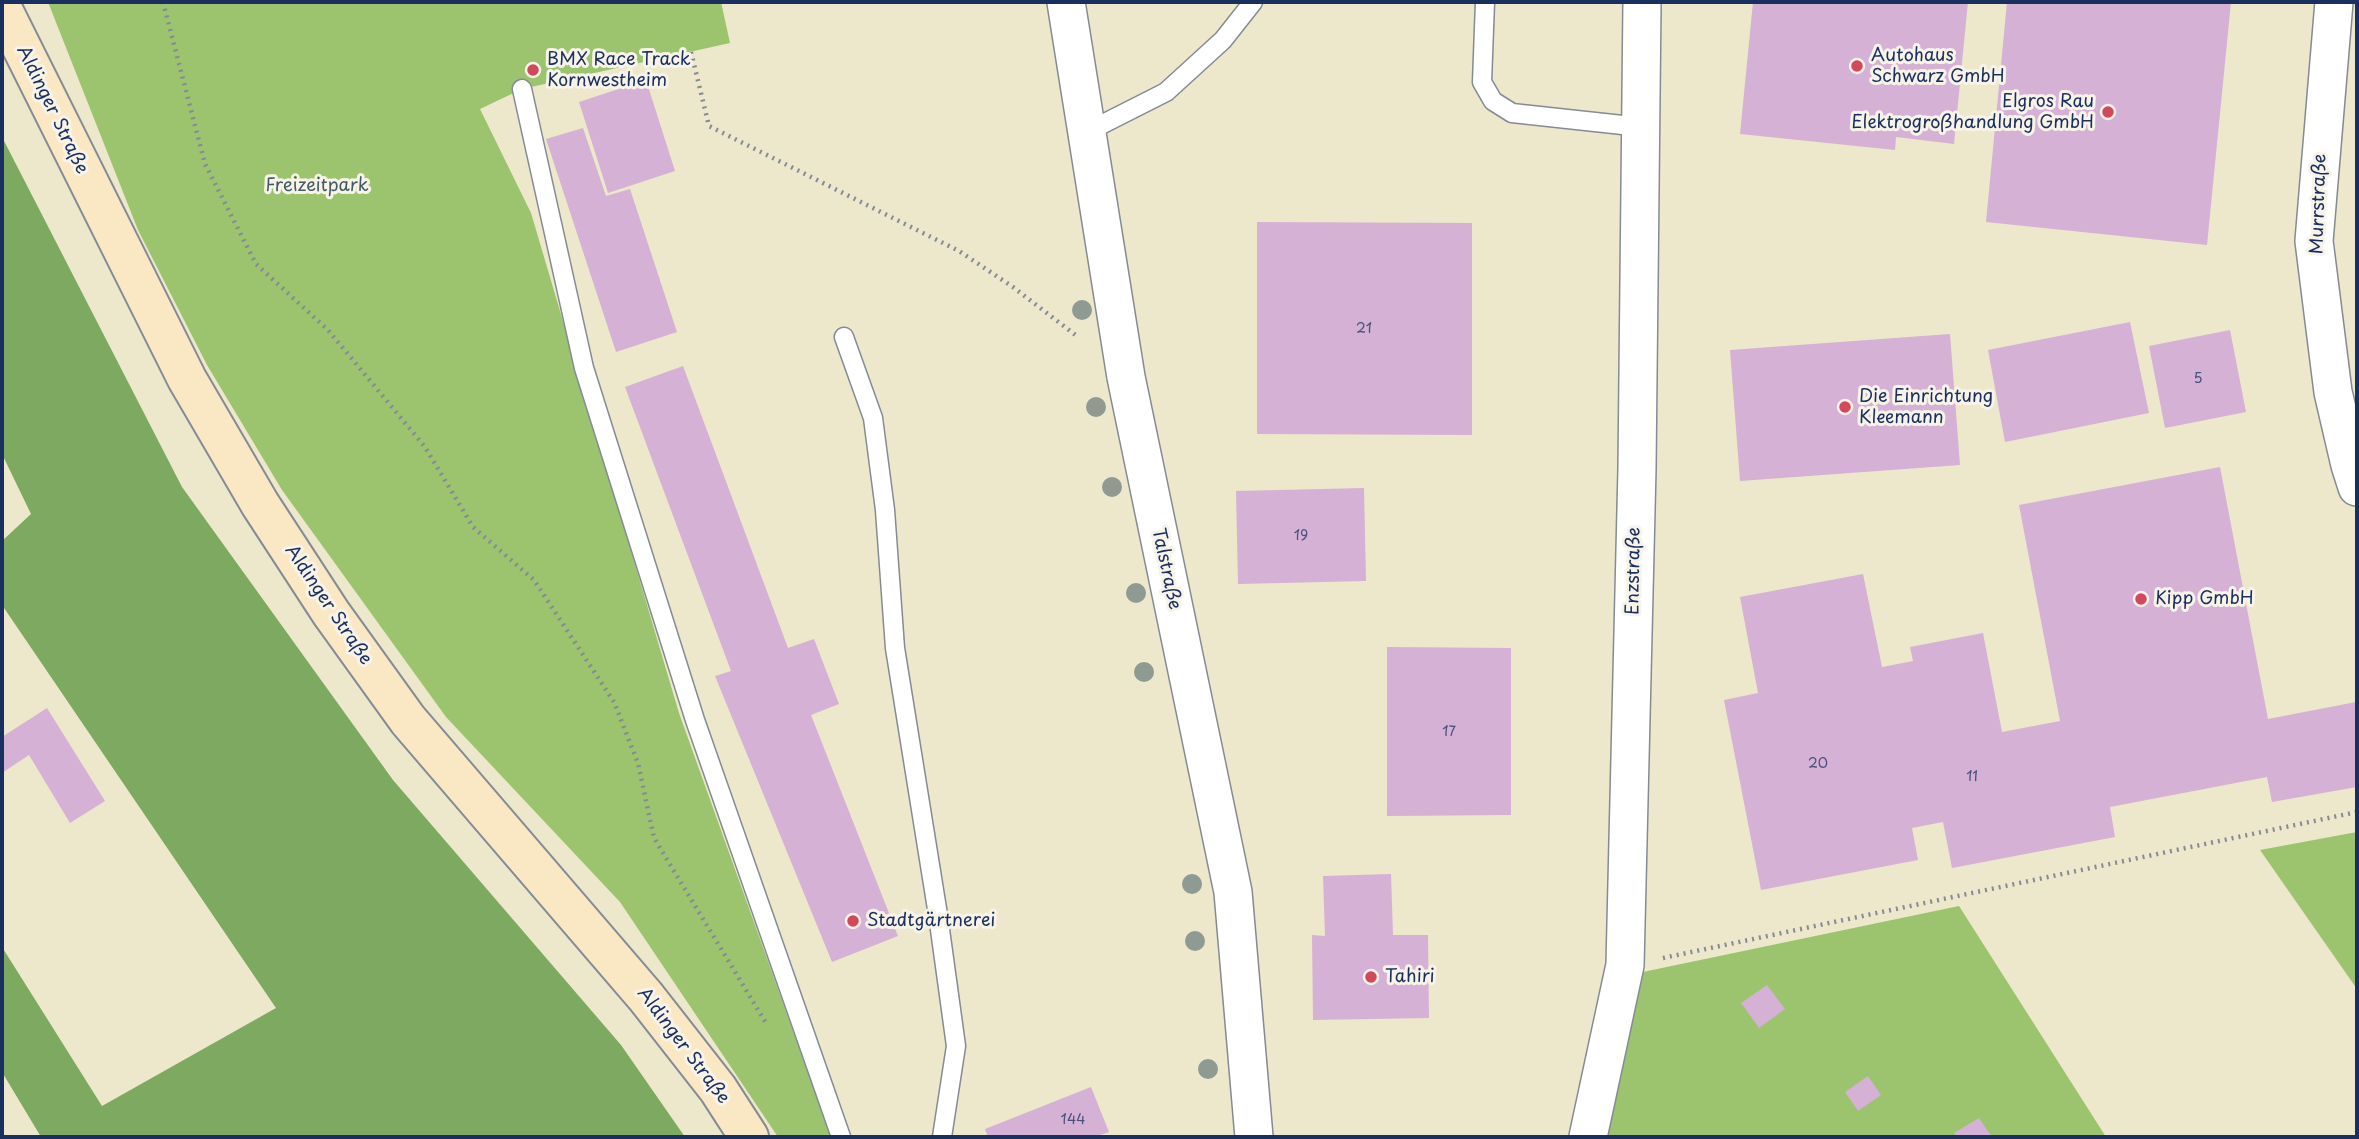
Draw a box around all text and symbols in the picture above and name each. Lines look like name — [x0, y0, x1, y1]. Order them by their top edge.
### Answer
street label: Aldinger Straße — [12, 42, 92, 178]
place label: Autohaus Schwarz GmbH — [1871, 45, 2005, 88]
place label: BMX Race Track Kornwestheim — [547, 49, 691, 92]
marker: Autohaus Schwarz GmbH — [1849, 58, 1865, 74]
marker: BMX Race Track Kornwestheim — [525, 62, 541, 78]
place label: Elgros Rau Elektrogroßhandlung GmbH — [1851, 91, 2094, 134]
marker: Elgros Rau Elektrogroßhandlung GmbH — [2100, 104, 2116, 120]
street label: Murrstraße — [2306, 153, 2332, 255]
park label: Freizeitpark — [265, 175, 369, 197]
house number: 21 — [1356, 321, 1372, 337]
house number: 5 — [2193, 371, 2203, 387]
place label: Die Einrichtung Kleemann — [1859, 386, 1993, 428]
marker: Die Einrichtung Kleemann — [1837, 399, 1853, 415]
street label: Talstraße — [1147, 526, 1185, 612]
street label: Enzstraße — [1622, 527, 1646, 615]
house number: 19 — [1294, 528, 1308, 544]
street label: Aldinger Straße — [280, 541, 376, 669]
place label: Kipp GmbH — [2155, 588, 2254, 610]
marker: Kipp GmbH — [2133, 591, 2149, 607]
house number: 17 — [1442, 724, 1456, 740]
house number: 20 — [1808, 756, 1828, 772]
house number: 11 — [1966, 769, 1978, 785]
place label: Stadtgärtnerei — [867, 910, 995, 932]
marker: Stadtgärtnerei — [845, 913, 861, 929]
place label: Tahiri — [1385, 966, 1435, 988]
marker: Tahiri — [1363, 969, 1379, 985]
street label: Aldinger Straße — [632, 984, 734, 1108]
house number: 144 — [1061, 1112, 1085, 1128]

